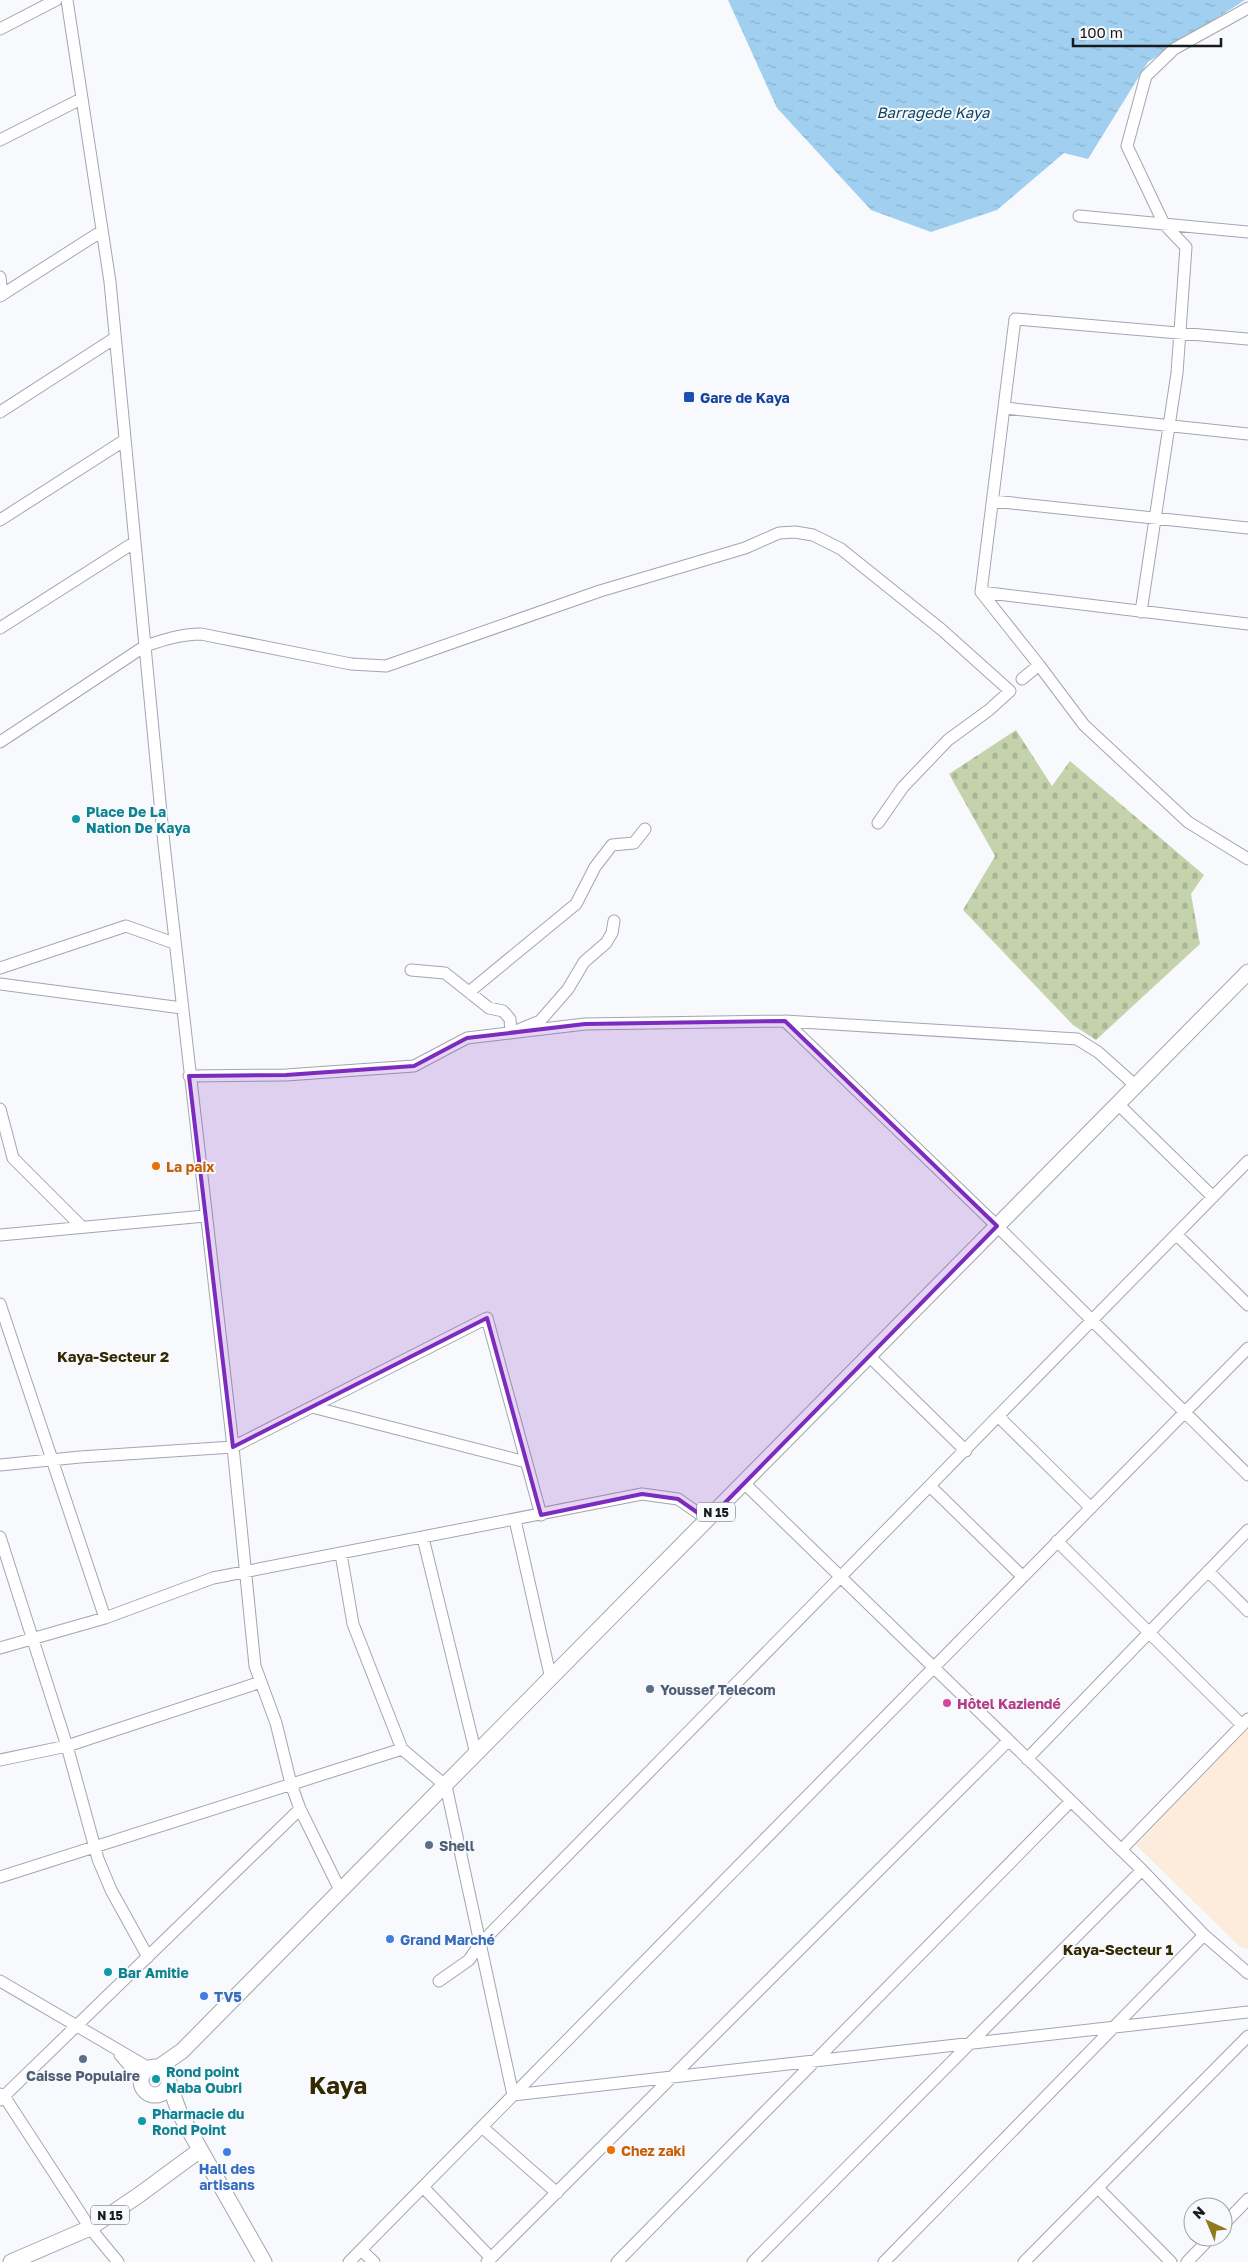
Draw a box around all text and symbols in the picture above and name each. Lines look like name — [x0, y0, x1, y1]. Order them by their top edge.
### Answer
scale bar — [1073, 15, 1220, 47]
text: 100 m — [1080, 23, 1123, 41]
water label: Barragede Kaya — [877, 103, 990, 122]
place label: Gare de Kaya — [700, 389, 790, 406]
marker: Gare de Kaya — [682, 390, 696, 404]
place label: Place De La Nation De Kaya — [86, 803, 190, 836]
marker: Place De La Nation De Kaya — [70, 813, 82, 825]
place label: La paix — [166, 1158, 214, 1175]
marker: La paix — [150, 1160, 162, 1172]
district label: Kaya-Secteur 2 — [57, 1347, 169, 1365]
road number: N 15 — [697, 1502, 735, 1521]
place label: Youssef Telecom — [660, 1681, 776, 1698]
marker: Youssef Telecom — [644, 1683, 656, 1695]
place label: Hôtel Kaziendé — [957, 1695, 1061, 1712]
marker: Hôtel Kaziendé — [941, 1697, 953, 1709]
place label: Shell — [439, 1837, 475, 1854]
marker: Shell — [423, 1839, 435, 1851]
place label: Grand Marché — [400, 1931, 495, 1948]
marker: Grand Marché — [384, 1933, 396, 1945]
district label: Kaya-Secteur 1 — [1063, 1940, 1174, 1958]
place label: Bar Amitie — [118, 1964, 189, 1981]
marker: Bar Amitie — [102, 1966, 114, 1978]
place label: TV5 — [214, 1988, 242, 2005]
marker: TV5 — [198, 1990, 210, 2002]
marker: Caisse Populaire — [77, 2053, 89, 2065]
place label: Rond point Naba Oubri — [166, 2063, 242, 2096]
place label: Caisse Populaire — [26, 2067, 140, 2084]
district label: Kaya — [309, 2070, 367, 2099]
marker: Rond point Naba Oubri — [150, 2073, 162, 2085]
place label: Pharmacie du Rond Point — [152, 2105, 244, 2138]
marker: Pharmacie du Rond Point — [136, 2115, 148, 2127]
place label: Chez zaki — [621, 2142, 686, 2159]
marker: Chez zaki — [605, 2144, 617, 2156]
marker: Hall des artisans — [221, 2146, 233, 2158]
place label: Hall des artisans — [199, 2160, 255, 2193]
north arrow — [1183, 2197, 1233, 2247]
text: N — [1189, 2202, 1208, 2222]
road number: N 15 — [91, 2206, 129, 2224]

